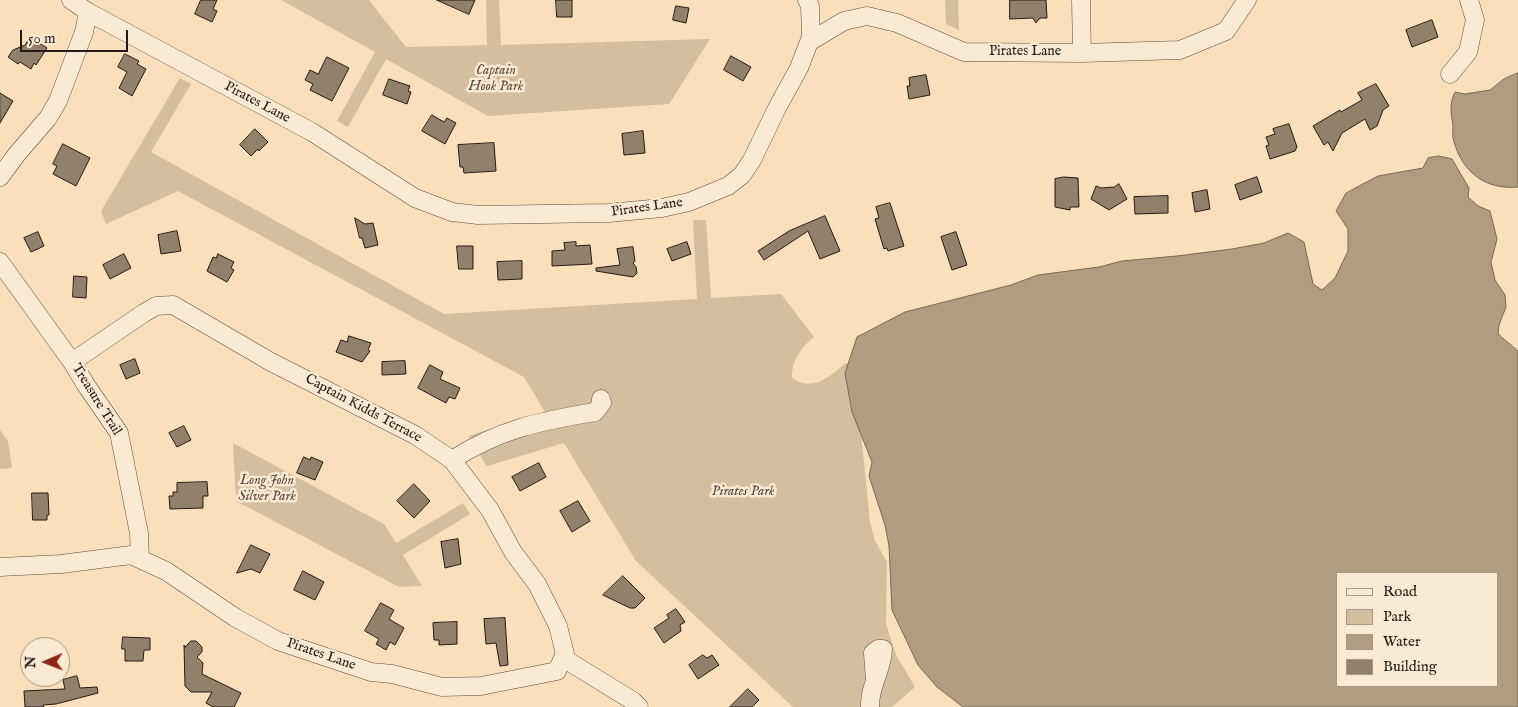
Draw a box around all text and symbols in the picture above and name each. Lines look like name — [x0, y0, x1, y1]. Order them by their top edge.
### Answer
scale bar — [22, 20, 130, 52]
text: 50 m — [28, 29, 56, 48]
street label: Pirates Lane — [989, 44, 1061, 60]
park label: Captain Hook Park — [469, 63, 523, 95]
street label: Pirates Lane — [221, 79, 293, 127]
street label: Pirates Lane — [610, 195, 684, 221]
street label: Treasure Trail — [67, 361, 125, 439]
street label: Captain Kidds Terrace — [302, 371, 424, 447]
park label: Long John Silver Park — [238, 473, 296, 506]
park label: Pirates Park — [711, 484, 775, 500]
legend — [1336, 572, 1498, 687]
text: Road — [1383, 582, 1417, 601]
text: Park — [1383, 607, 1412, 626]
text: Water — [1383, 632, 1420, 651]
street label: Pirates Lane — [284, 635, 358, 675]
north arrow — [20, 637, 70, 687]
text: N — [22, 656, 40, 668]
text: Building — [1383, 657, 1437, 676]

